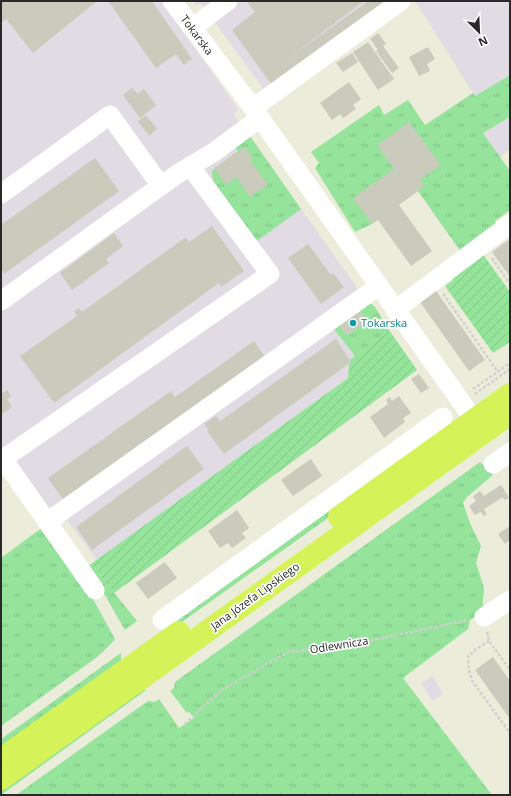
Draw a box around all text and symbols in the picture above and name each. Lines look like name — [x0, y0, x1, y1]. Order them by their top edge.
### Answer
street label: Tokarska — [178, 12, 217, 58]
north arrow — [459, 12, 499, 52]
text: N — [476, 33, 490, 50]
place label: Tokarska — [361, 315, 407, 330]
marker: Tokarska — [348, 318, 358, 328]
street label: Jana Józefa Lipskiego — [207, 558, 302, 633]
street label: Odlewnicza — [309, 632, 369, 657]

